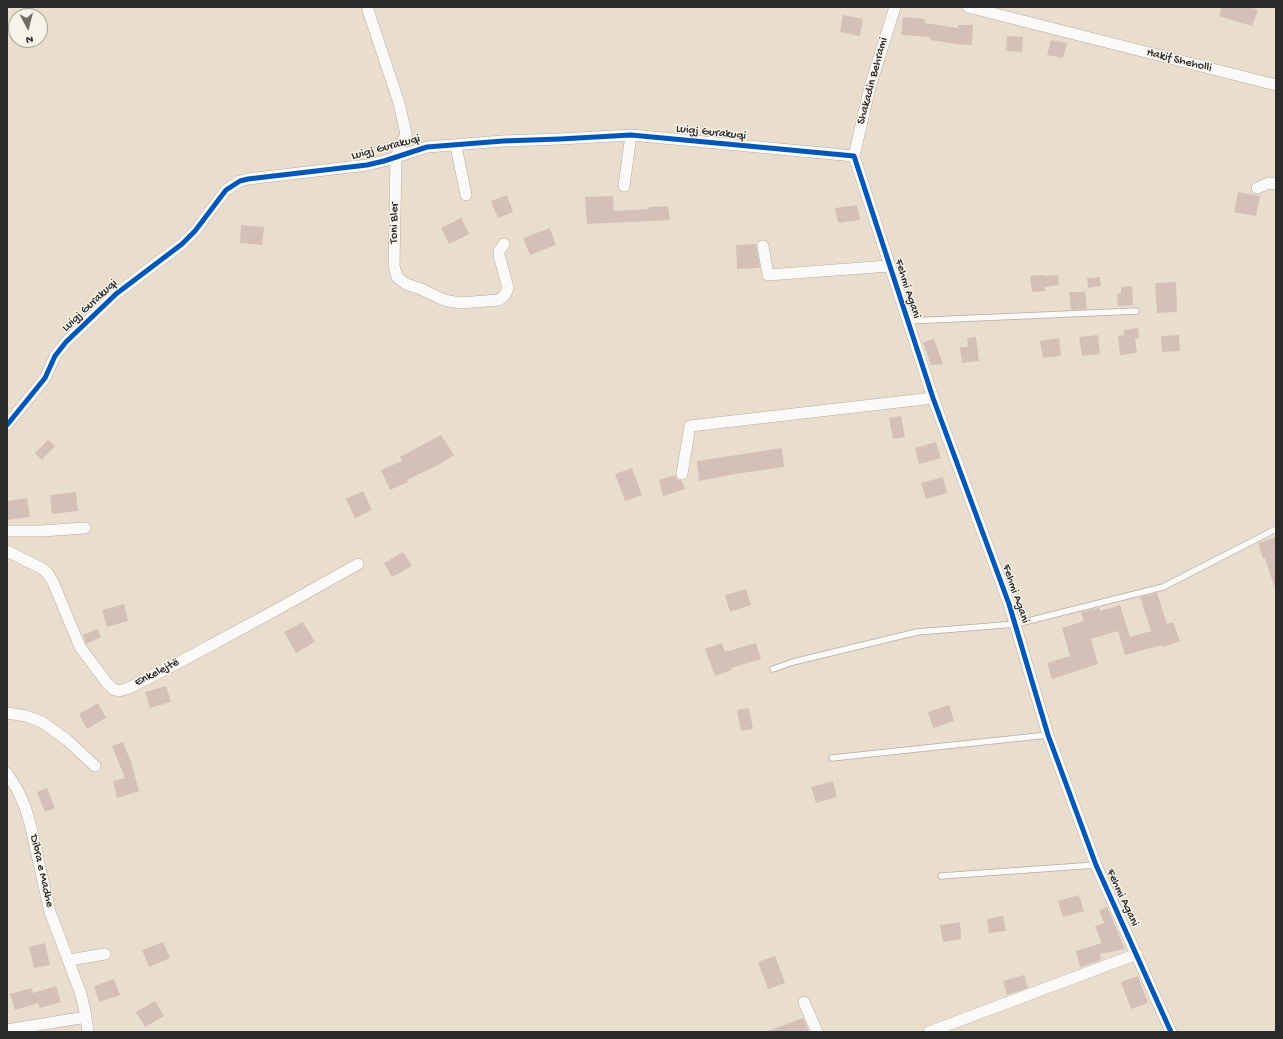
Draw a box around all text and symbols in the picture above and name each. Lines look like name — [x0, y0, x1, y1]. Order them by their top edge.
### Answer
north arrow — [8, 8, 48, 48]
text: N — [25, 33, 34, 45]
street label: Shakadin Behrami — [854, 36, 892, 126]
street label: Hakif Sheholli — [1145, 46, 1213, 76]
street label: Luigj Gurakuqi — [675, 122, 747, 144]
street label: Luigj Gurakuqi — [350, 132, 422, 164]
street label: Toni Bler — [387, 202, 403, 244]
street label: Fehmi Agani — [891, 257, 923, 321]
street label: Luigj Gurakuqi — [59, 277, 121, 335]
street label: Fehmi Agani — [998, 563, 1032, 625]
street label: Enkelejtë — [132, 656, 182, 690]
street label: Dibra e Madhe — [26, 833, 56, 909]
street label: Fehmi Agani — [1102, 867, 1142, 929]

